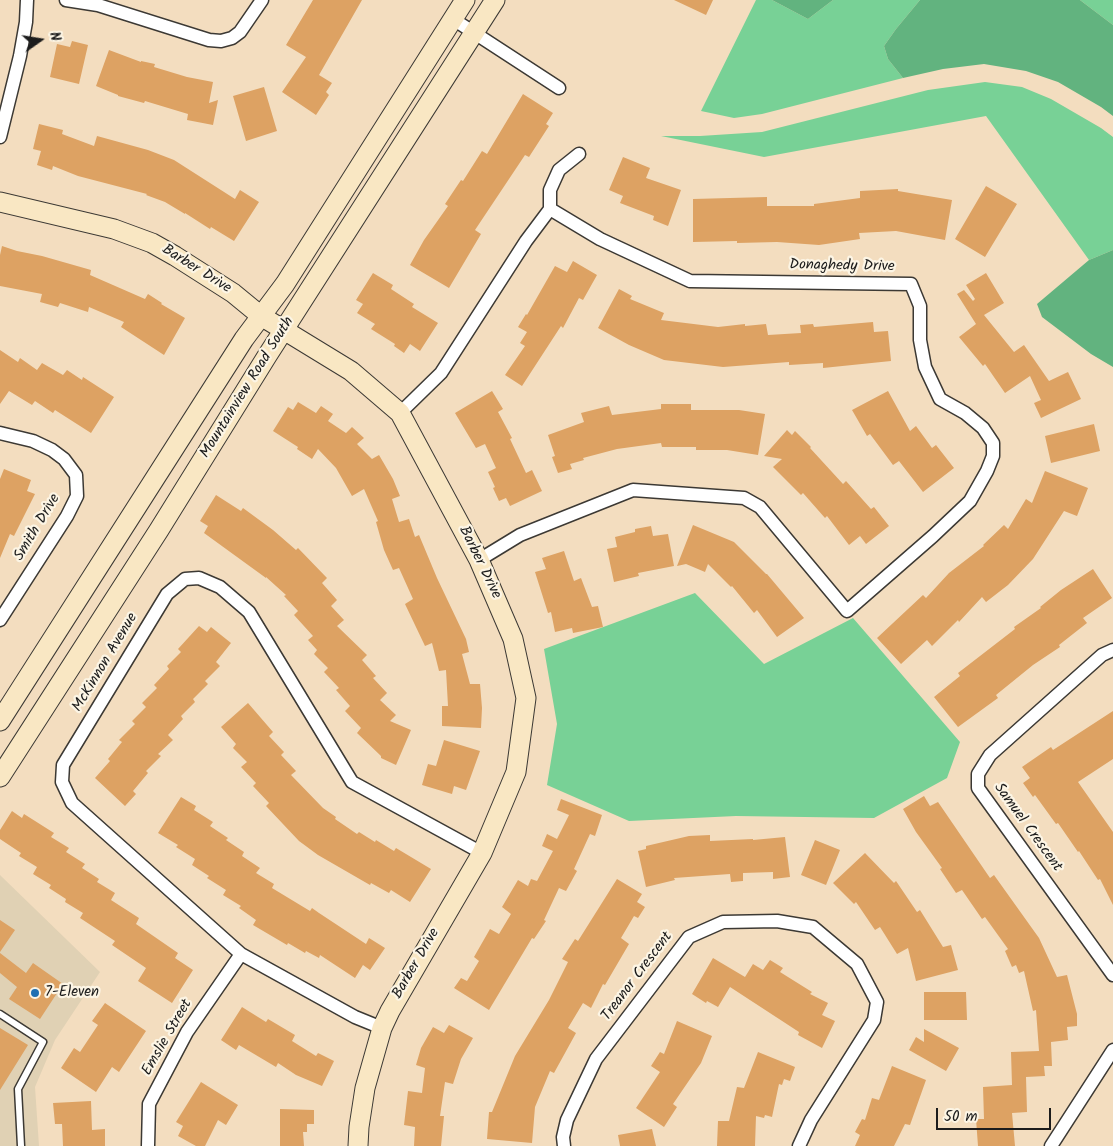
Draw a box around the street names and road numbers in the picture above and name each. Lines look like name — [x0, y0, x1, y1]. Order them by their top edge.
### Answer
street label: Barber Drive — [158, 242, 234, 298]
street label: Donaghedy Drive — [789, 257, 895, 277]
street label: Mountainview Road South — [197, 314, 299, 462]
street label: Smith Drive — [11, 491, 65, 565]
street label: Barber Drive — [454, 524, 504, 602]
street label: McKinnon Avenue — [69, 610, 143, 716]
street label: Samuel Crescent — [989, 780, 1065, 876]
street label: Barber Drive — [390, 926, 444, 1002]
street label: Treanor Crescent — [599, 929, 677, 1025]
street label: Emslie Street — [139, 997, 197, 1079]

